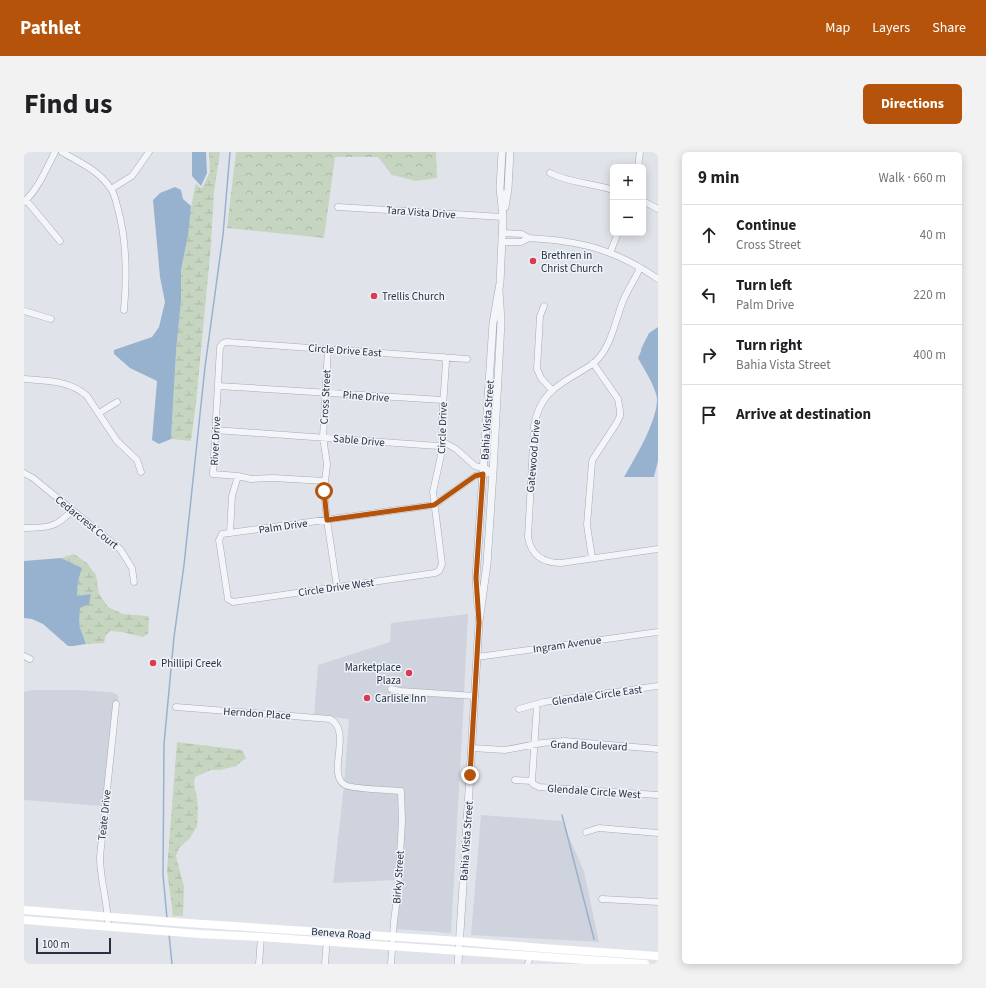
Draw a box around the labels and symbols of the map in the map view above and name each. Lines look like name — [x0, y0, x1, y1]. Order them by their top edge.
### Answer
street label: Tara Vista Drive — [386, 203, 457, 222]
place label: Brethren in Christ Church — [541, 248, 603, 276]
marker: Brethren in Christ Church — [528, 256, 538, 266]
place label: Trellis Church — [382, 289, 445, 304]
marker: Trellis Church — [369, 291, 379, 301]
street label: Circle Drive East — [308, 340, 383, 361]
street label: Cross Street — [317, 369, 334, 425]
street label: Bahia Vista Street — [477, 379, 498, 460]
street label: Pine Drive — [342, 387, 390, 406]
street label: Circle Drive — [434, 401, 451, 454]
street label: River Drive — [207, 415, 224, 466]
street label: Gatewood Drive — [523, 418, 544, 493]
street label: Sable Drive — [332, 431, 386, 450]
route start — [315, 482, 333, 500]
street label: Cedarcrest Court — [52, 492, 122, 553]
street label: Palm Drive — [258, 516, 309, 537]
street label: Circle Drive West — [297, 575, 375, 600]
street label: Ingram Avenue — [532, 632, 603, 657]
place label: Phillipi Creek — [161, 656, 222, 671]
marker: Phillipi Creek — [148, 658, 158, 668]
place label: Marketplace Plaza — [345, 660, 402, 688]
marker: Marketplace Plaza — [404, 668, 414, 678]
street label: Glendale Circle East — [551, 682, 643, 709]
place label: Carlisle Inn — [375, 691, 426, 706]
marker: Carlisle Inn — [362, 693, 372, 703]
street label: Herndon Place — [223, 704, 292, 723]
street label: Grand Boulevard — [550, 737, 628, 754]
route end — [461, 766, 479, 784]
street label: Glendale Circle West — [547, 781, 641, 802]
street label: Teate Drive — [94, 788, 115, 841]
street label: Bahia Vista Street — [456, 800, 477, 881]
street label: Birky Street — [389, 850, 408, 904]
street label: Beneva Road — [311, 924, 371, 943]
scale bar — [36, 936, 111, 955]

